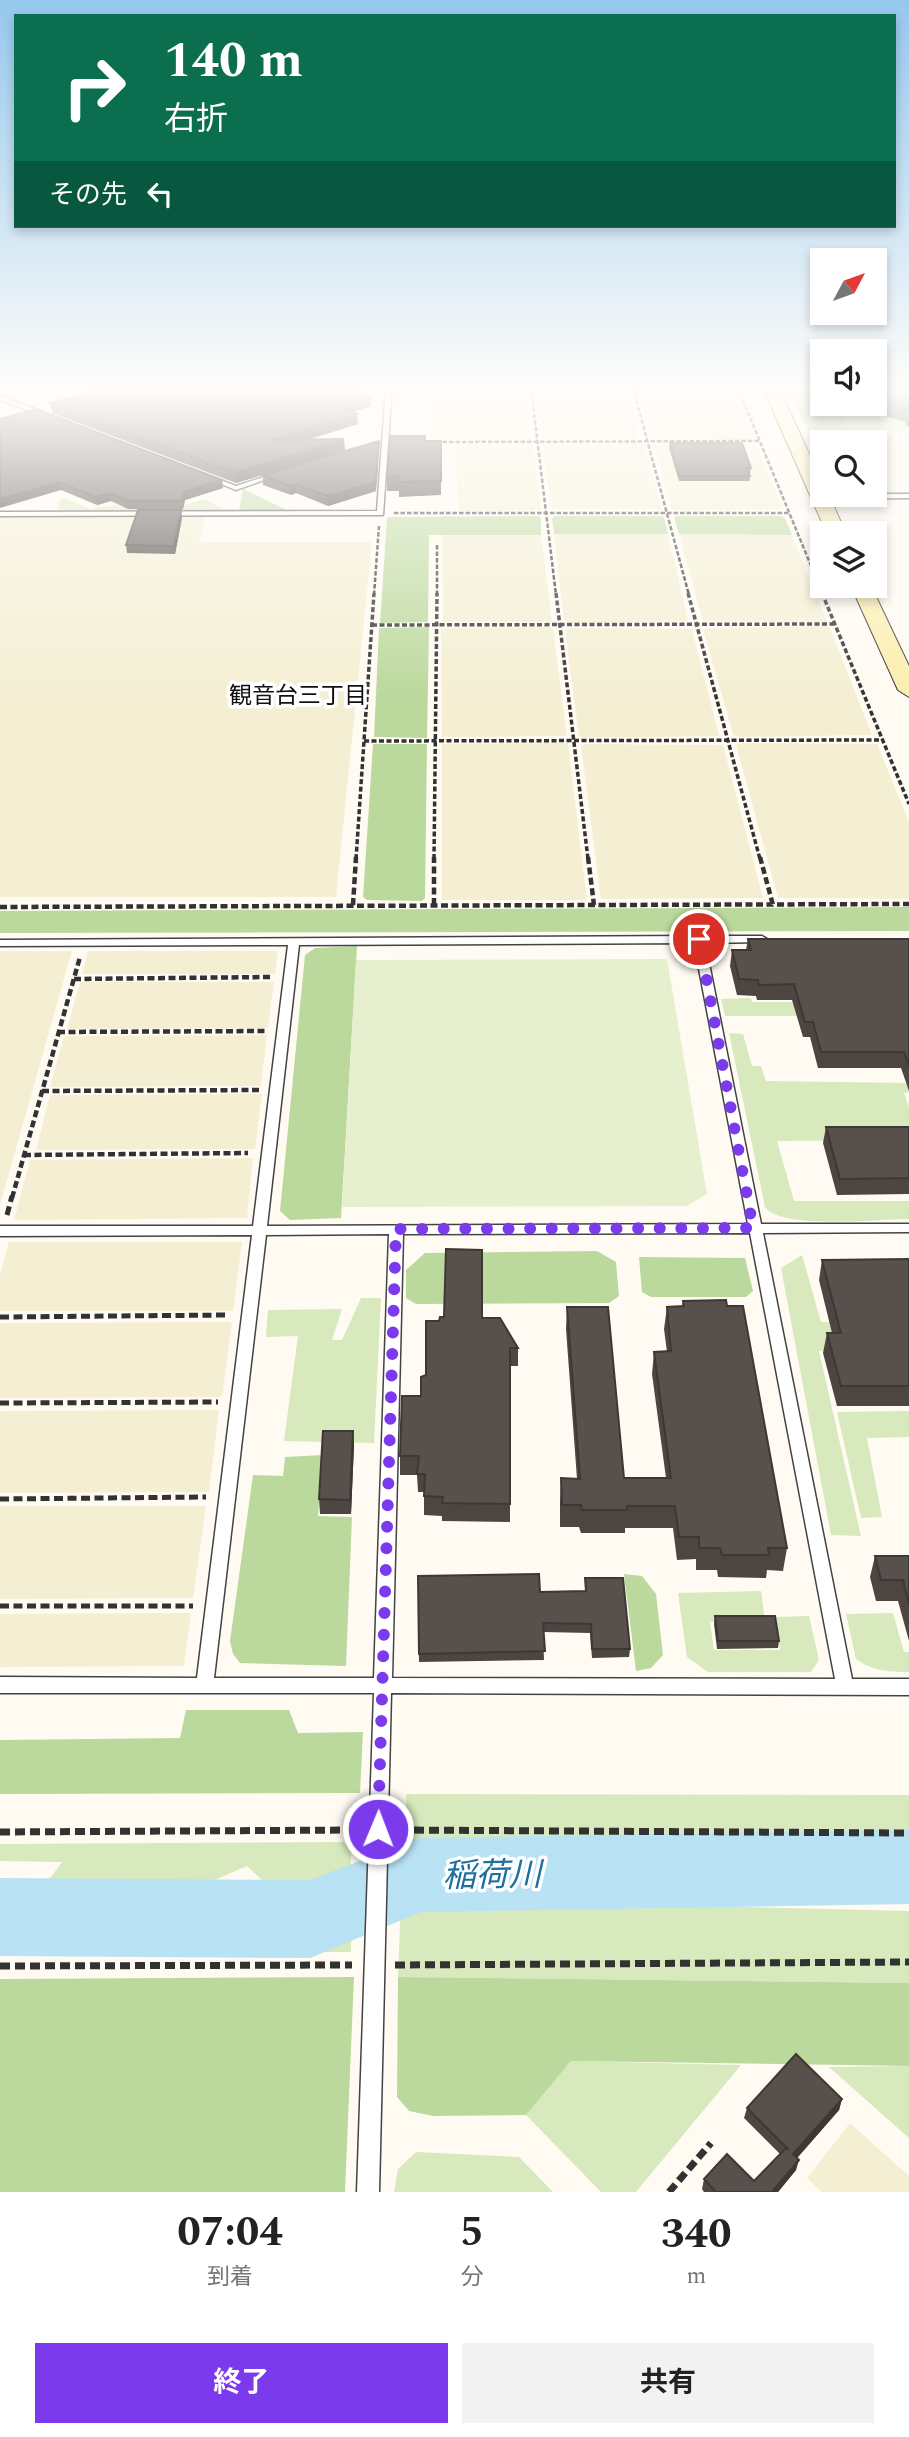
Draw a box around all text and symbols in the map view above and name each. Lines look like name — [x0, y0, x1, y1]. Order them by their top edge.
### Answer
text: 140 m — [164, 24, 303, 99]
icon: right — [49, 42, 140, 133]
text: 右折 — [164, 95, 228, 144]
text: その先 — [49, 175, 127, 215]
icon: left — [141, 175, 179, 213]
north arrow — [810, 248, 887, 326]
map controls — [810, 248, 887, 598]
button: sound — [810, 339, 887, 416]
button: search — [810, 430, 887, 507]
button: layers — [810, 521, 887, 598]
district label: 観音台三丁目 — [229, 679, 367, 714]
pin — [669, 909, 729, 969]
icon: arrive — [680, 920, 718, 958]
position arrow — [341, 1792, 415, 1866]
water label: 稲荷川 — [442, 1850, 545, 1902]
text: 07:04 — [177, 2201, 283, 2264]
text: 5 — [460, 2201, 484, 2264]
text: 340 — [661, 2203, 732, 2266]
text: m — [686, 2259, 706, 2294]
text: 到着 — [207, 2260, 253, 2295]
text: 分 — [460, 2260, 483, 2295]
button: 終了 — [35, 2343, 448, 2423]
button: 共有 — [462, 2343, 874, 2423]

